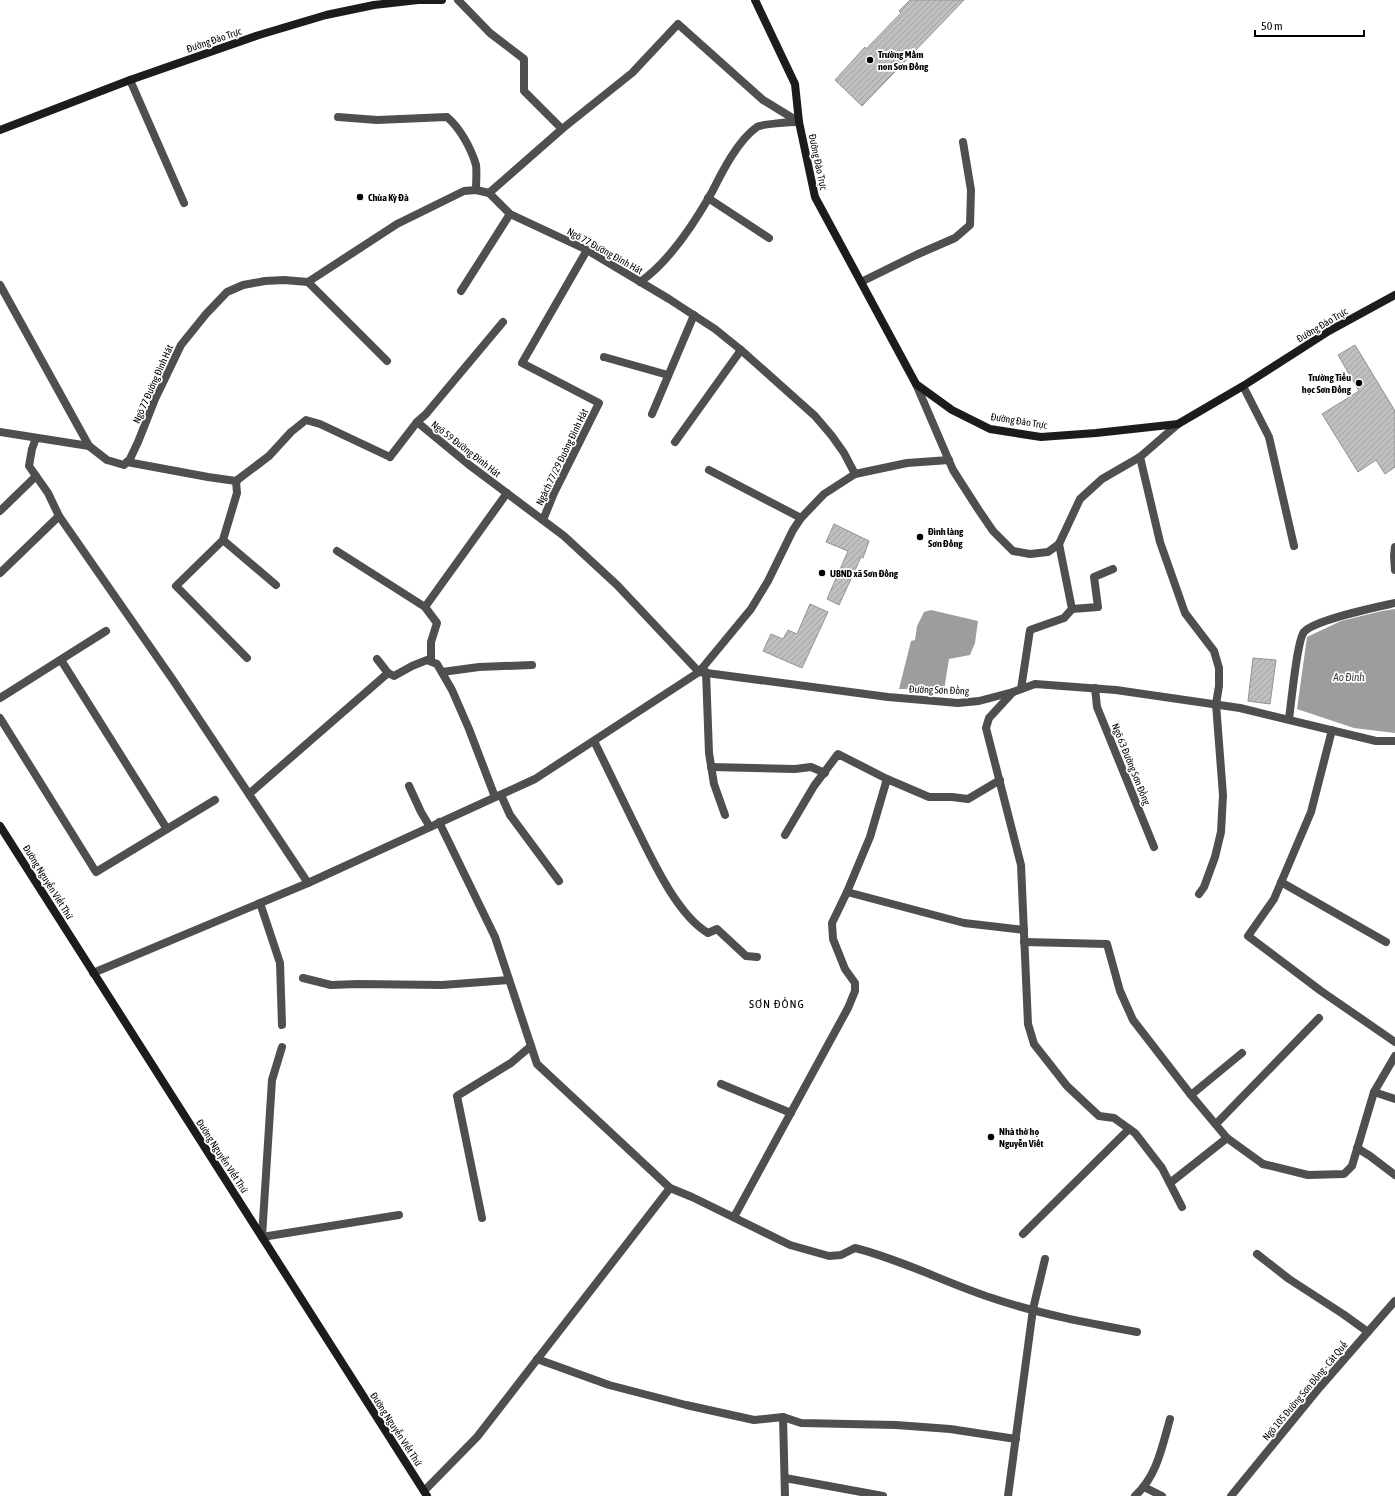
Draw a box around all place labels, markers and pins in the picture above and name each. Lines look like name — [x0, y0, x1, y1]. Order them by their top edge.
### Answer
place label: Trường Mầm non Sơn Đồng — [878, 49, 929, 72]
marker: Trường Mầm non Sơn Đồng — [865, 55, 875, 65]
marker: Chùa Kỳ Đà — [355, 192, 365, 202]
place label: Chùa Kỳ Đà — [368, 192, 409, 203]
place label: Trường Tiểu học Sơn Đồng — [1302, 372, 1352, 395]
marker: Trường Tiểu học Sơn Đồng — [1354, 378, 1364, 388]
place label: Đình làng Sơn Đồng — [928, 526, 964, 549]
marker: Đình làng Sơn Đồng — [915, 532, 925, 542]
marker: UBND xã Sơn Đồng — [817, 568, 827, 578]
place label: UBND xã Sơn Đồng — [830, 568, 899, 579]
place label: Nhà thờ họ Nguyễn Viết — [999, 1126, 1044, 1149]
marker: Nhà thờ họ Nguyễn Viết — [986, 1132, 996, 1142]

